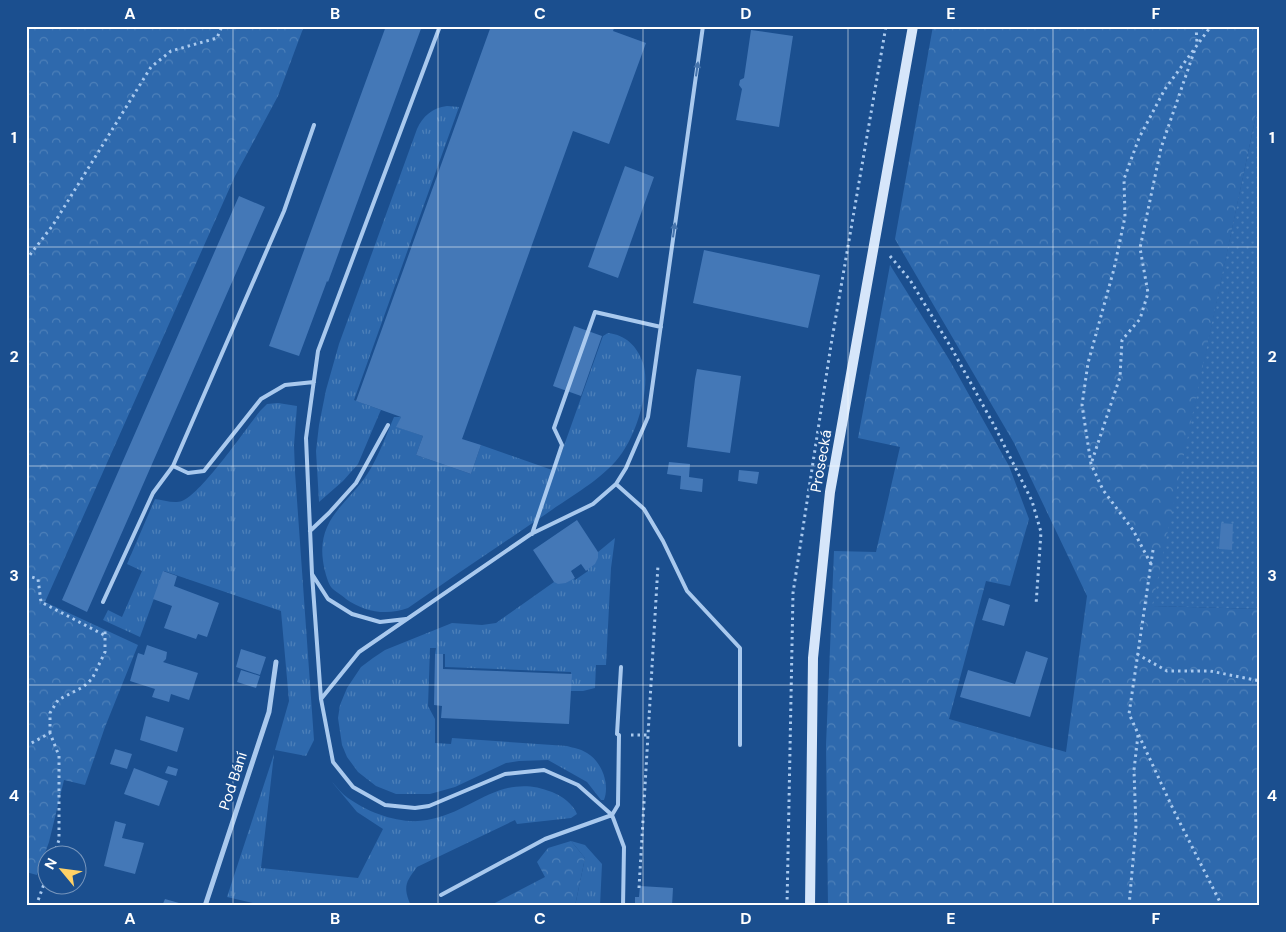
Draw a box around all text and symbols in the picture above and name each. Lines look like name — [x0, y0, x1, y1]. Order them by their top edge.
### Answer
text: A — [124, 3, 136, 24]
text: B — [330, 3, 340, 24]
text: C — [534, 3, 546, 24]
text: D — [740, 3, 752, 24]
text: E — [946, 3, 956, 24]
text: F — [1152, 3, 1161, 24]
one-way arrow — [693, 61, 701, 77]
text: 1 — [11, 127, 17, 148]
text: 1 — [1269, 127, 1275, 148]
one-way arrow — [670, 221, 678, 237]
text: 2 — [9, 346, 19, 367]
text: 2 — [1267, 346, 1277, 367]
street label: Prosecká — [806, 428, 836, 494]
text: 3 — [9, 565, 19, 586]
text: 3 — [1267, 565, 1277, 586]
street label: Pod Bání — [214, 749, 252, 812]
text: 4 — [9, 785, 19, 806]
text: 4 — [1267, 785, 1277, 806]
north arrow — [38, 844, 88, 894]
text: N — [40, 855, 61, 873]
text: A — [124, 908, 136, 929]
text: B — [330, 908, 340, 929]
text: C — [534, 908, 546, 929]
text: D — [740, 908, 752, 929]
text: E — [946, 908, 956, 929]
text: F — [1152, 908, 1161, 929]

